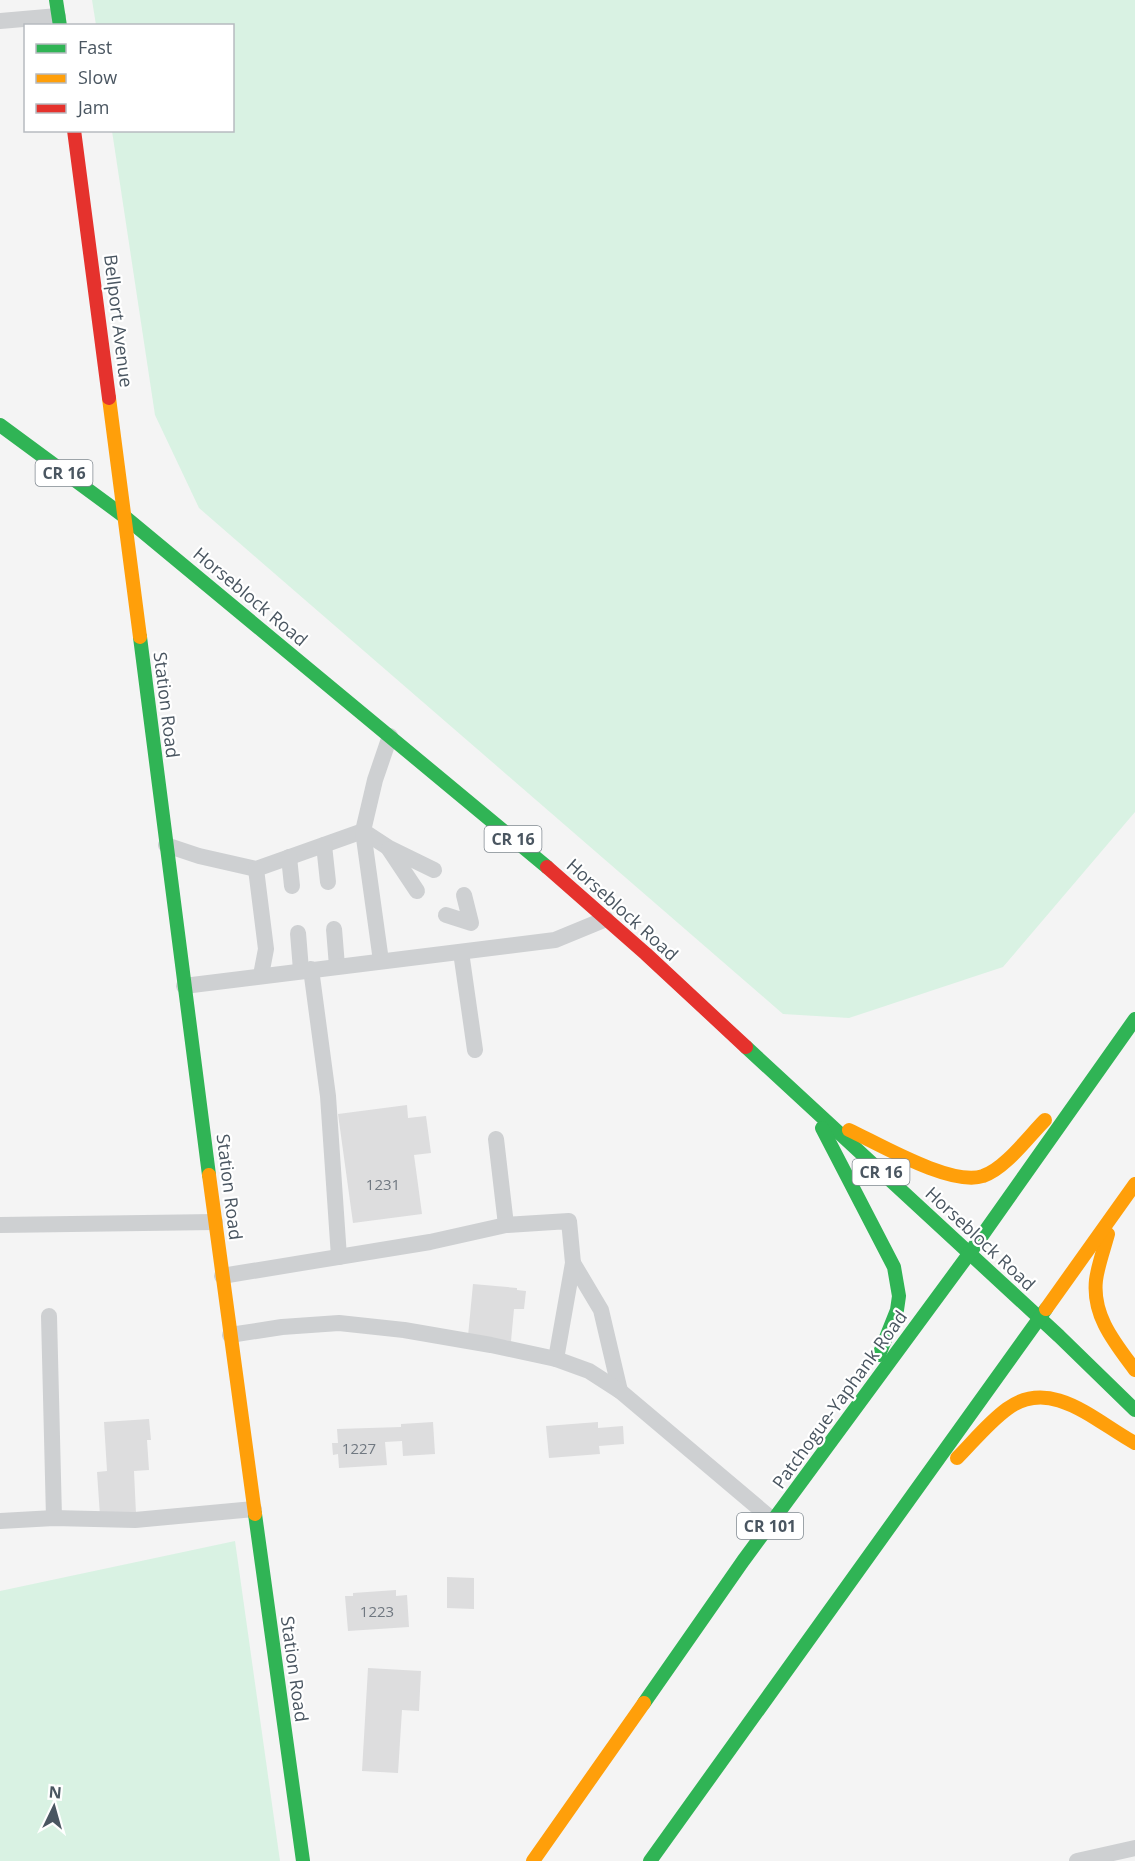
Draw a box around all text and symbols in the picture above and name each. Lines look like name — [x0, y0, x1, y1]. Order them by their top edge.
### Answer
legend — [24, 24, 234, 132]
text: Fast — [78, 35, 112, 59]
text: Slow — [78, 65, 117, 89]
text: Jam — [76, 95, 110, 119]
street label: Bellport Avenue — [99, 253, 139, 389]
road number: CR 16 — [36, 460, 92, 486]
street label: Horseblock Road — [188, 541, 313, 651]
street label: Station Road — [149, 650, 185, 759]
road number: CR 16 — [484, 826, 542, 852]
street label: Horseblock Road — [562, 853, 684, 966]
street label: Station Road — [212, 1132, 248, 1241]
road number: CR 16 — [852, 1159, 910, 1185]
house number: 1231 — [366, 1174, 400, 1194]
street label: Horseblock Road — [920, 1181, 1041, 1296]
street label: Patchogue-Yaphank Road — [766, 1306, 912, 1493]
house number: 1227 — [342, 1438, 376, 1458]
road number: CR 101 — [737, 1513, 803, 1539]
house number: 1223 — [360, 1601, 394, 1621]
street label: Station Road — [276, 1614, 314, 1723]
north arrow — [24, 1777, 84, 1837]
text: N — [48, 1781, 63, 1804]

